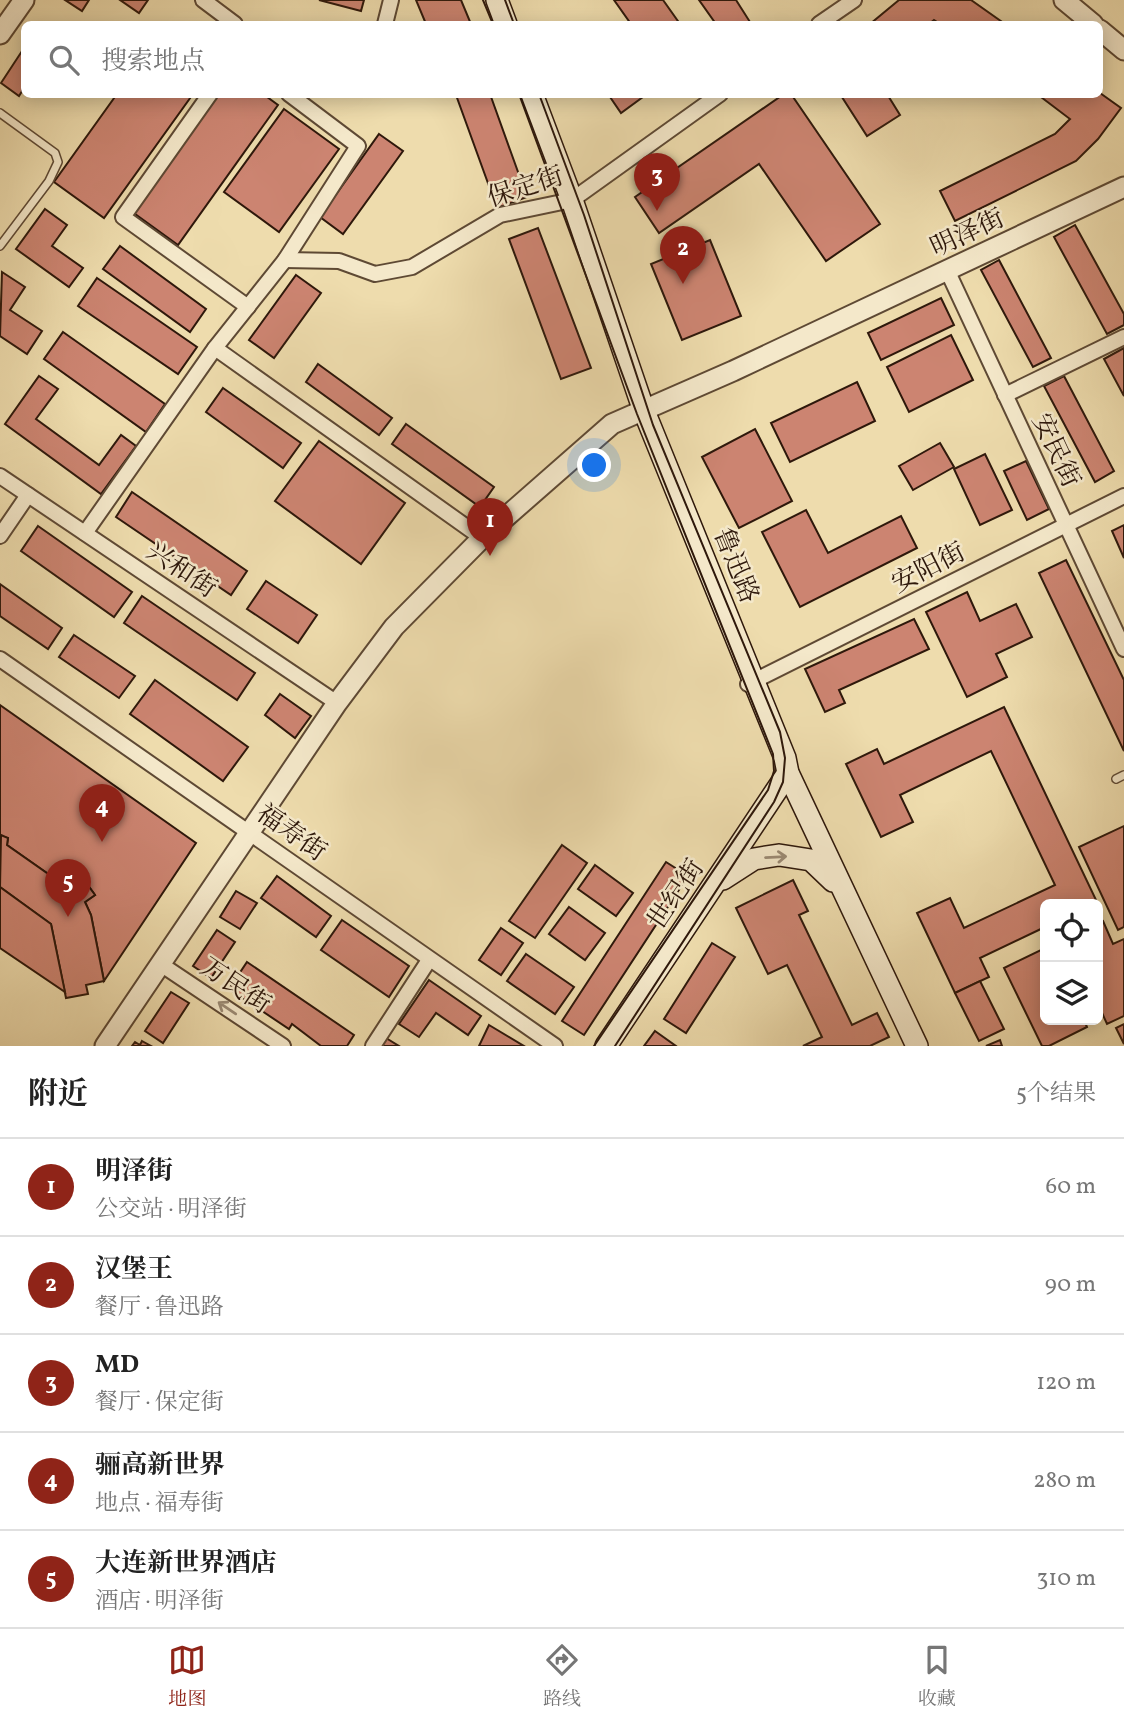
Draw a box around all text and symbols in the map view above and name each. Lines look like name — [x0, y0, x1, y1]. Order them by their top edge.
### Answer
search box — [21, 21, 1103, 98]
icon: search — [45, 41, 83, 79]
text: 搜索地点 — [101, 44, 205, 80]
pin: 3 — [634, 153, 680, 211]
street label: 保定街 — [483, 159, 568, 217]
street label: 明泽街 — [925, 201, 1011, 267]
pin: 2 — [660, 226, 706, 284]
street label: 安民街 — [1022, 408, 1088, 494]
your location — [577, 448, 611, 482]
pin: 1 — [467, 498, 513, 556]
street label: 鲁迅路 — [704, 523, 766, 609]
street label: 兴和街 — [138, 534, 223, 607]
street label: 安阳街 — [886, 535, 972, 603]
pin: 4 — [79, 784, 125, 842]
street label: 福寿街 — [249, 797, 333, 871]
one-way arrow — [764, 850, 787, 863]
street label: 世纪街 — [640, 853, 713, 938]
pin: 5 — [45, 859, 91, 917]
map controls — [1040, 899, 1103, 1025]
button: locate — [1040, 899, 1103, 962]
street label: 万民街 — [192, 950, 277, 1023]
button: layers — [1040, 962, 1103, 1025]
one-way arrow — [217, 1001, 237, 1015]
text: 附近 — [28, 1074, 88, 1116]
text: 5个结果 — [1016, 1078, 1096, 1110]
text: 明泽街 — [95, 1154, 173, 1190]
text: 1 — [46, 1171, 56, 1203]
text: 60 m — [1046, 1171, 1096, 1203]
text: 公交站 · 明泽街 — [95, 1194, 247, 1226]
text: 汉堡王 — [95, 1252, 173, 1288]
text: 2 — [45, 1269, 57, 1301]
text: 90 m — [1045, 1269, 1096, 1301]
text: 餐厅 · 鲁迅路 — [95, 1292, 224, 1324]
text: MD — [95, 1347, 139, 1383]
text: 3 — [45, 1367, 57, 1399]
text: 120 m — [1036, 1367, 1096, 1399]
text: 餐厅 · 保定街 — [95, 1387, 224, 1419]
text: 骊高新世界 — [95, 1448, 225, 1484]
text: 4 — [44, 1465, 58, 1497]
text: 280 m — [1033, 1465, 1096, 1497]
text: 地点 · 福寿街 — [95, 1488, 224, 1520]
text: 大连新世界酒店 — [95, 1546, 277, 1582]
text: 5 — [45, 1563, 57, 1595]
text: 310 m — [1036, 1563, 1096, 1595]
text: 酒店 · 明泽街 — [95, 1586, 224, 1618]
tab: 地图 — [168, 1641, 206, 1713]
tab: 路线 — [543, 1641, 581, 1713]
tab: 收藏 — [918, 1641, 956, 1713]

